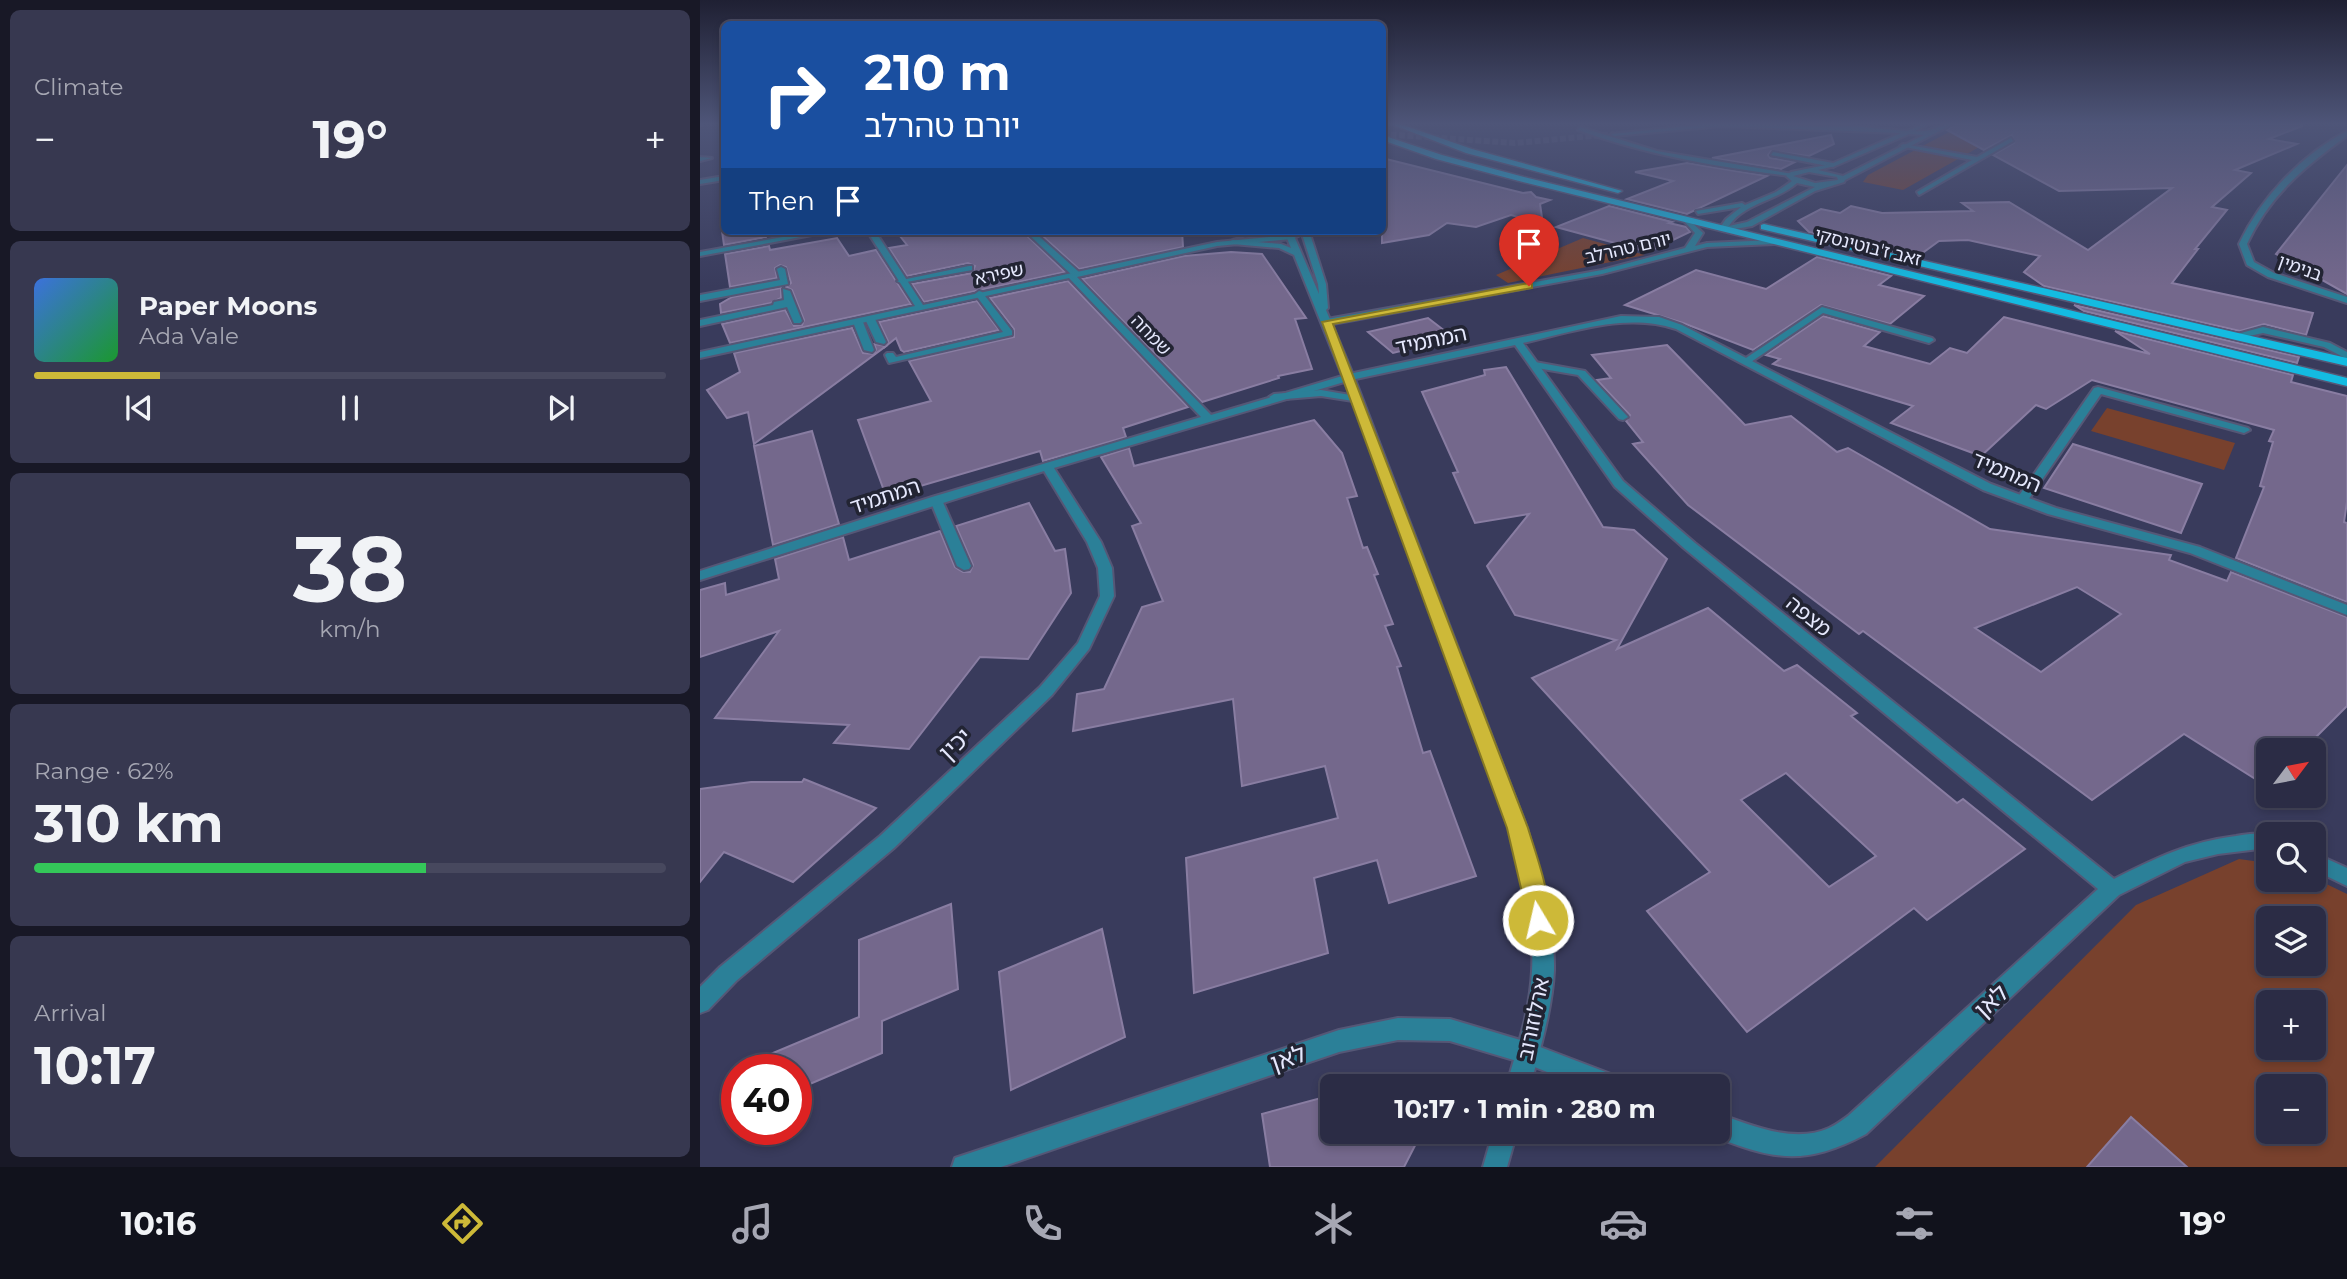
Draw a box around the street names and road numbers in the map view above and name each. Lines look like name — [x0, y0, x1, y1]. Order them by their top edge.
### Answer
street label: זאב ז'בוטינסקי — [1812, 223, 1924, 271]
street label: יורם טהרלב — [1583, 227, 1673, 269]
street label: בנימין — [2275, 250, 2325, 286]
street label: שפירא — [972, 258, 1026, 290]
street label: שמחה — [1126, 310, 1176, 360]
street label: המתמיד — [1393, 320, 1469, 360]
street label: המתמיד — [1969, 446, 2045, 498]
street label: המתמיד — [847, 473, 923, 519]
street label: מצפה — [1781, 590, 1837, 642]
street label: יכין — [933, 722, 977, 766]
street label: ארלוזורוב — [1512, 975, 1554, 1063]
street label: לאן — [1968, 978, 2014, 1024]
street label: לאן — [1266, 1038, 1310, 1078]

